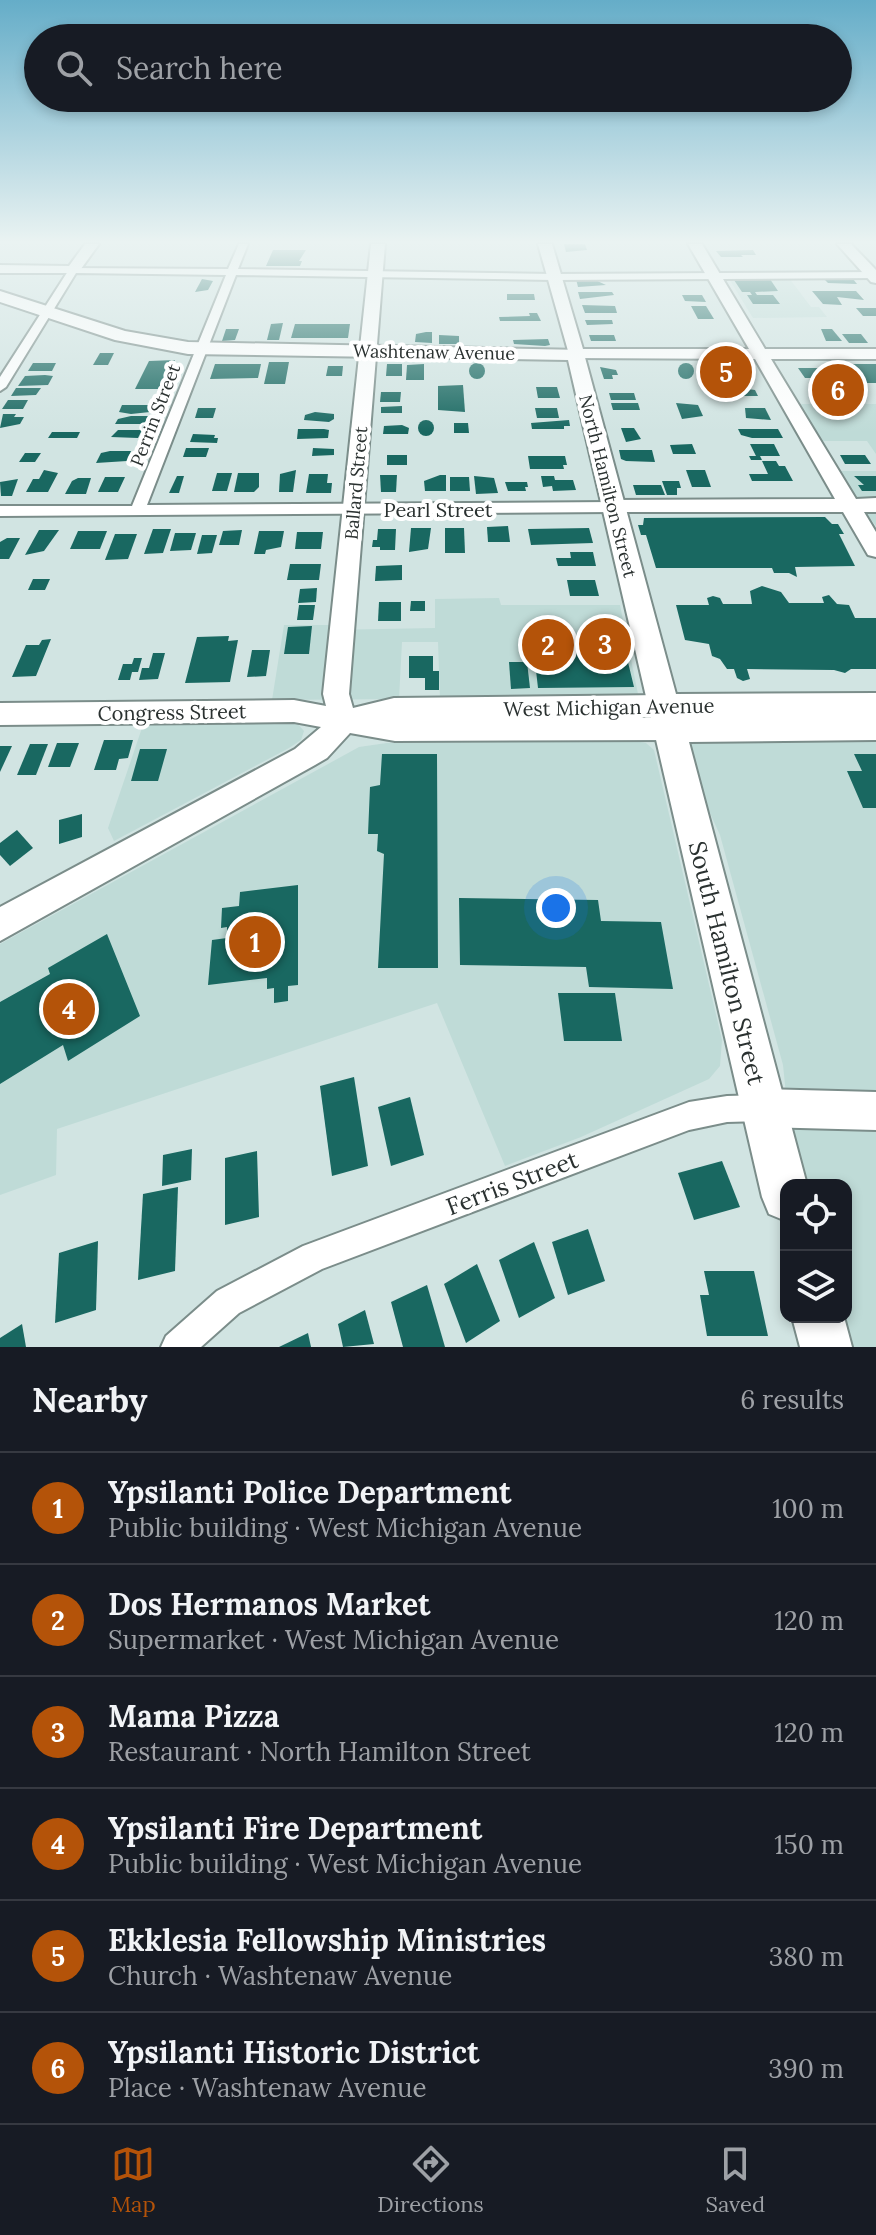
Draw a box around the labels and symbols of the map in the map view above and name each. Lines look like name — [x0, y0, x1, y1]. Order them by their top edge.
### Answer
street label: Washtenaw Avenue — [353, 339, 516, 365]
pin: 5 — [700, 342, 752, 402]
pin: 6 — [812, 360, 864, 420]
street label: Perrin Street — [125, 361, 185, 469]
street label: North Hamilton Street — [574, 392, 642, 580]
street label: Ballard Street — [340, 425, 372, 541]
street label: Pearl Street — [383, 497, 493, 522]
pin: 3 — [579, 614, 631, 674]
pin: 2 — [522, 615, 574, 675]
street label: West Michigan Avenue — [503, 693, 715, 721]
street label: Congress Street — [97, 698, 247, 726]
street label: South Hamilton Street — [682, 838, 772, 1089]
your location — [536, 888, 576, 928]
pin: 1 — [229, 912, 281, 972]
pin: 4 — [43, 979, 95, 1039]
street label: Ferris Street — [442, 1143, 583, 1222]

